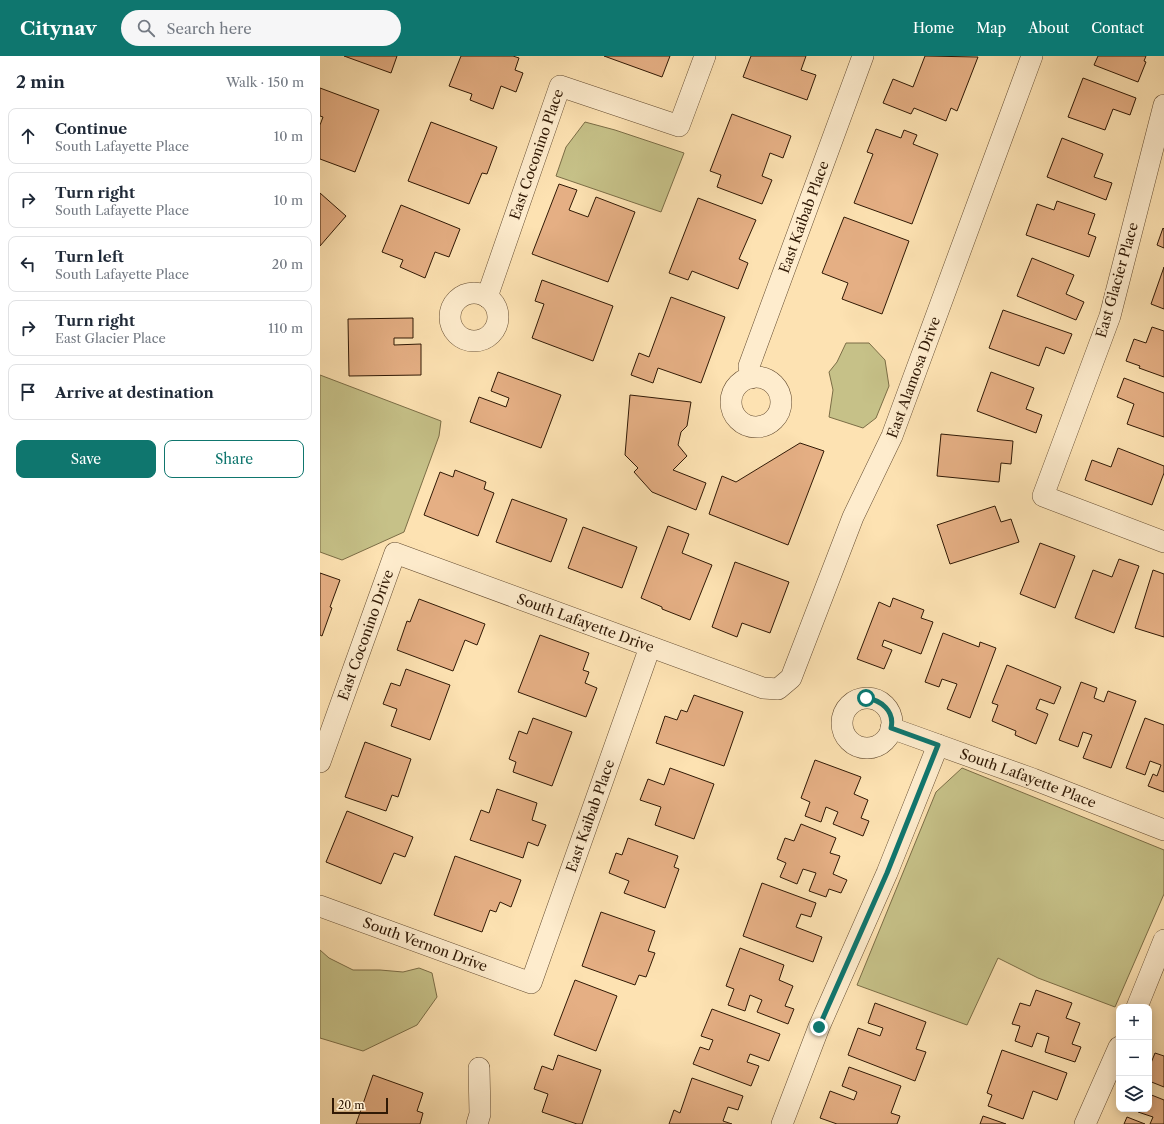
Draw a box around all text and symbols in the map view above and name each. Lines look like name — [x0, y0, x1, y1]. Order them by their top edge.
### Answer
search box — [121, 10, 401, 46]
text: Citynav — [20, 17, 97, 40]
icon: search — [135, 17, 157, 39]
text: Search here — [167, 19, 252, 38]
text: Home — [913, 19, 954, 37]
text: Map — [976, 19, 1006, 37]
text: About — [1028, 19, 1069, 37]
text: Contact — [1091, 19, 1144, 37]
text: 2 min — [16, 72, 65, 92]
text: Walk · 150 m — [226, 74, 304, 90]
street label: East Coconino Place — [505, 86, 567, 222]
text: Continue — [55, 119, 127, 138]
icon: ahead — [17, 125, 39, 147]
text: 10 m — [274, 128, 303, 144]
text: South Lafayette Place — [55, 138, 189, 154]
street label: East Kaibab Place — [775, 158, 833, 276]
text: Turn right — [55, 183, 135, 202]
icon: right — [17, 189, 39, 211]
text: 10 m — [274, 192, 303, 208]
text: South Lafayette Place — [55, 202, 189, 218]
street label: East Glacier Place — [1092, 220, 1142, 340]
text: Turn left — [55, 247, 124, 266]
icon: left — [17, 253, 39, 275]
text: 20 m — [272, 256, 303, 272]
text: South Lafayette Place — [55, 266, 189, 282]
text: Turn right — [55, 311, 135, 330]
street label: East Alamosa Drive — [883, 314, 944, 441]
icon: right — [17, 317, 39, 339]
text: 110 m — [268, 320, 303, 336]
text: East Glacier Place — [55, 330, 166, 346]
icon: arrive — [17, 381, 39, 403]
text: Arrive at destination — [55, 383, 214, 402]
button: Save — [16, 440, 156, 478]
button: Share — [164, 440, 304, 478]
street label: East Coconino Drive — [334, 567, 397, 703]
street label: South Lafayette Drive — [514, 590, 657, 656]
route start — [857, 689, 875, 707]
street label: South Lafayette Place — [957, 744, 1099, 812]
street label: East Kaibab Place — [562, 757, 619, 875]
street label: South Vernon Drive — [360, 913, 490, 975]
map controls — [1116, 1004, 1152, 1112]
button: + — [1116, 1004, 1152, 1040]
route end — [810, 1018, 828, 1036]
button: − — [1116, 1040, 1152, 1076]
button: layers — [1116, 1076, 1152, 1112]
scale bar — [332, 1096, 388, 1115]
text: 20 m — [338, 1098, 364, 1112]

